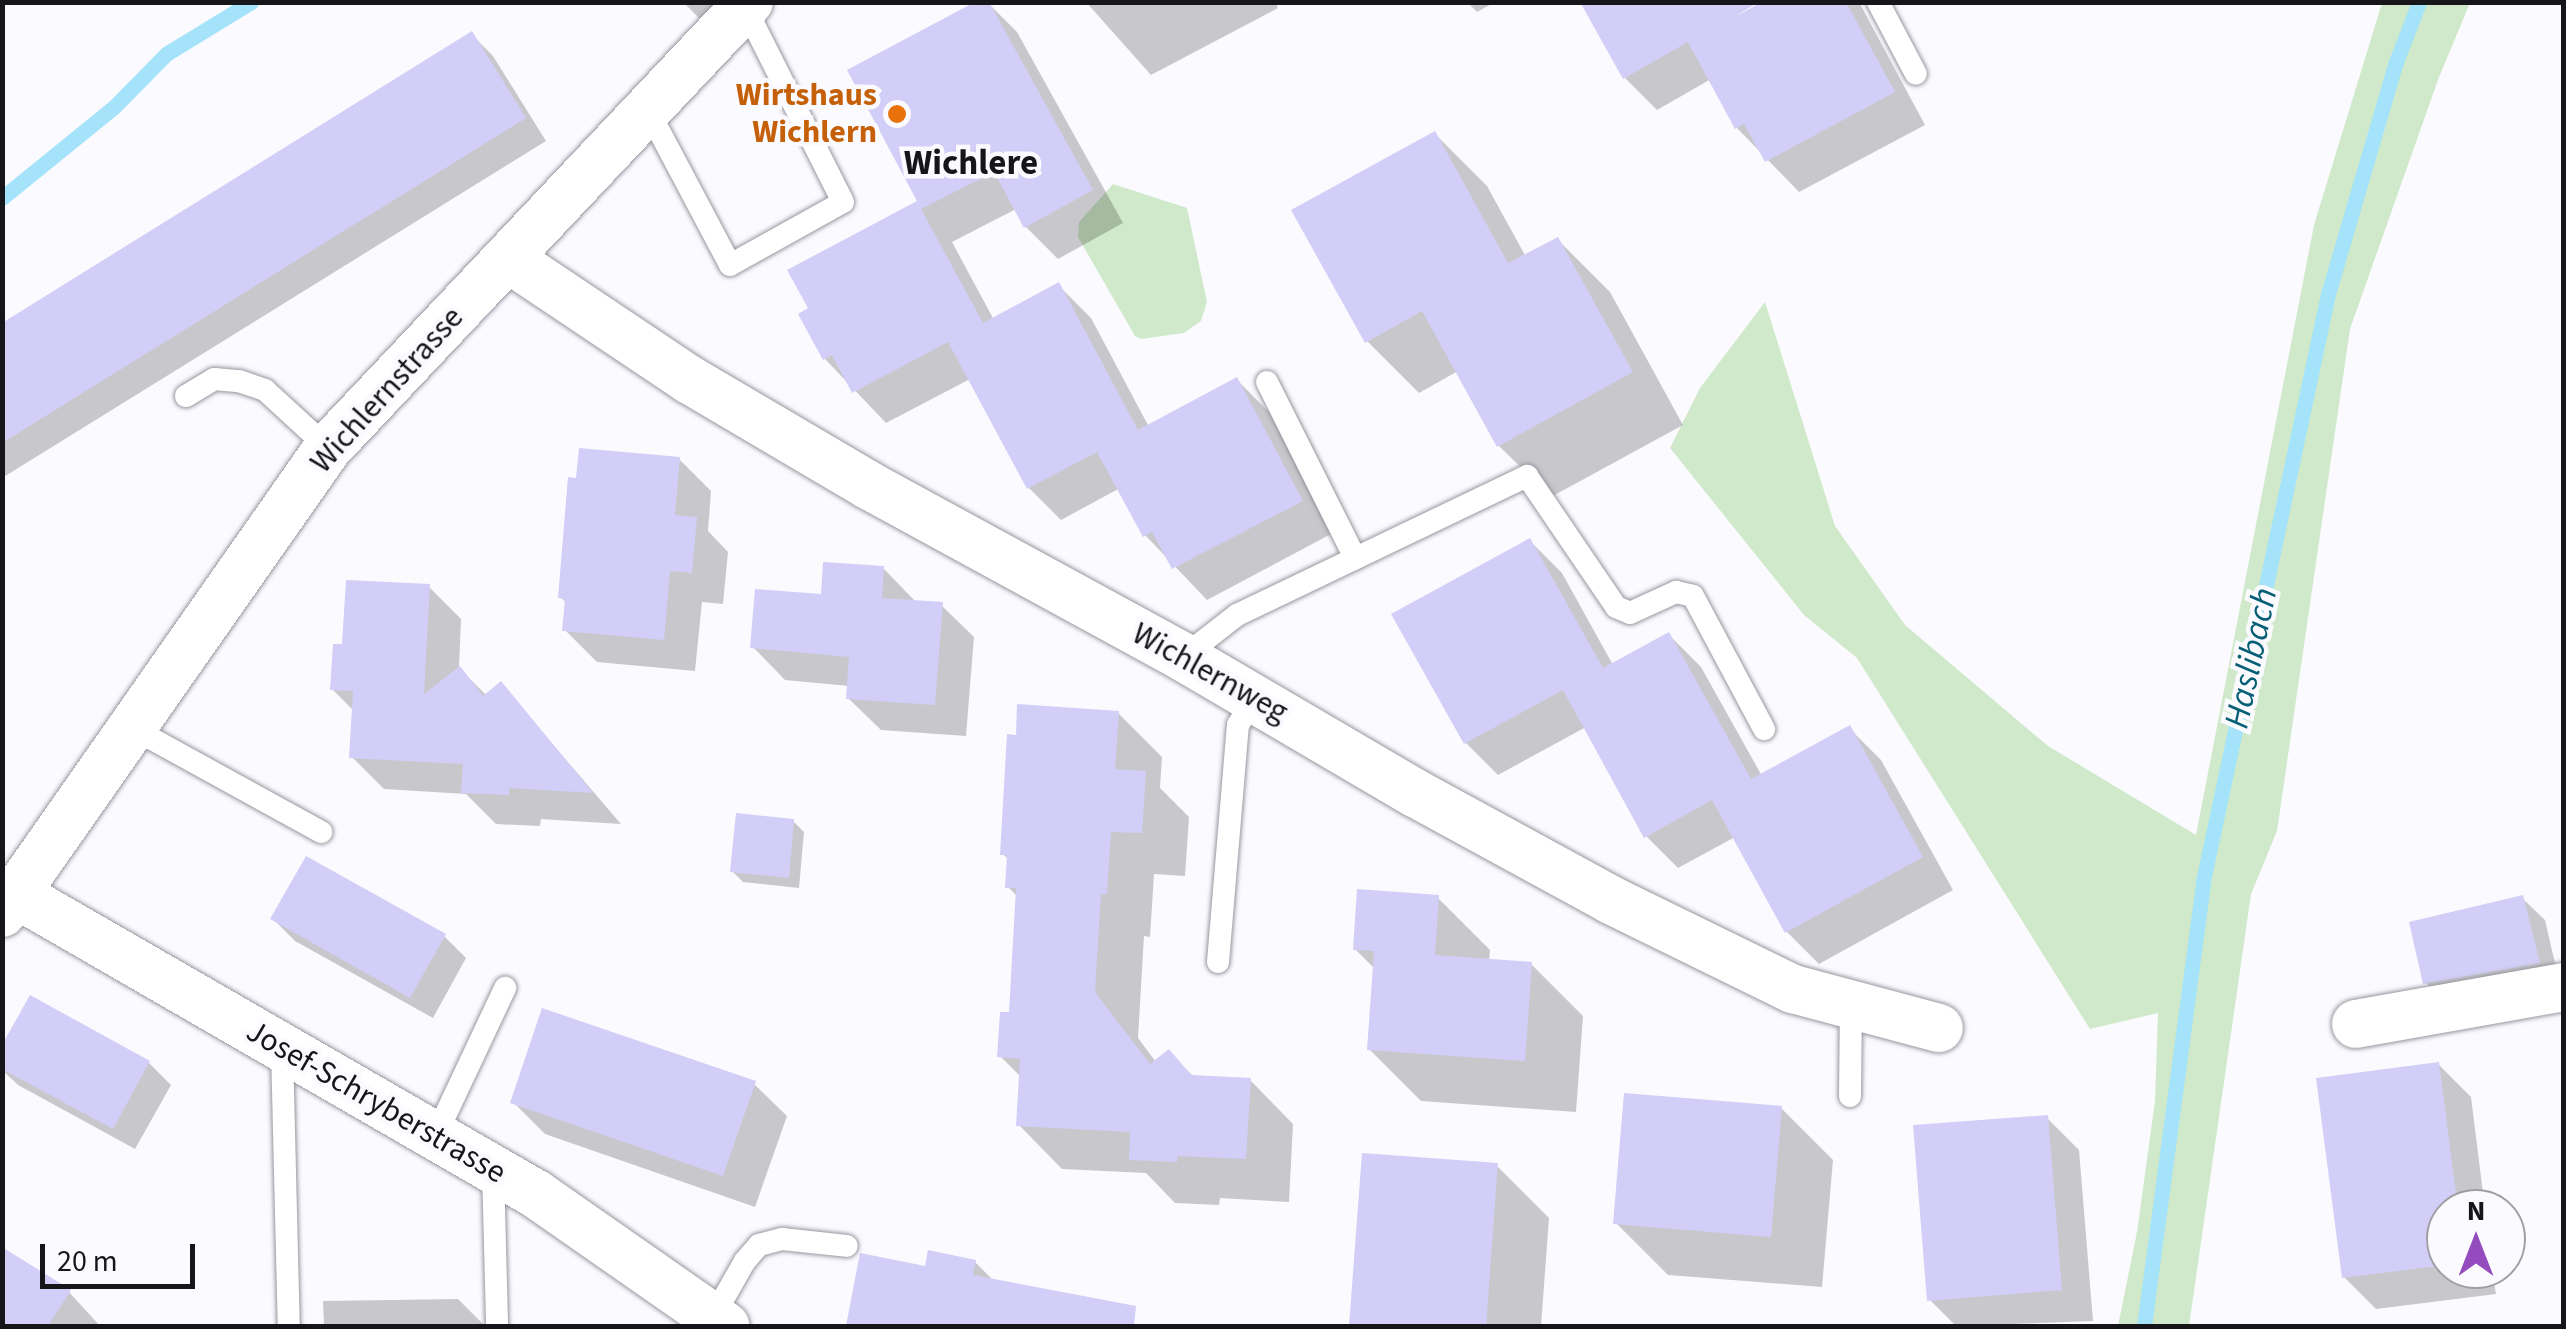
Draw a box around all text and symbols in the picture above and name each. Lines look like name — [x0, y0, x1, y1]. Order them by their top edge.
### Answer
place label: Wirtshaus Wichlern — [736, 77, 877, 152]
marker: Wirtshaus Wichlern — [886, 103, 908, 125]
district label: Wichlere — [904, 142, 1038, 184]
street label: Wichlernstrasse — [302, 299, 472, 481]
water label: Haslibach — [2216, 584, 2286, 732]
street label: Wichlernweg — [1125, 614, 1295, 732]
street label: Josef-Schryberstrasse — [239, 1012, 513, 1192]
north arrow — [2426, 1189, 2526, 1289]
text: N — [2467, 1191, 2485, 1231]
scale bar — [45, 1224, 200, 1286]
text: 20 m — [57, 1240, 118, 1283]

